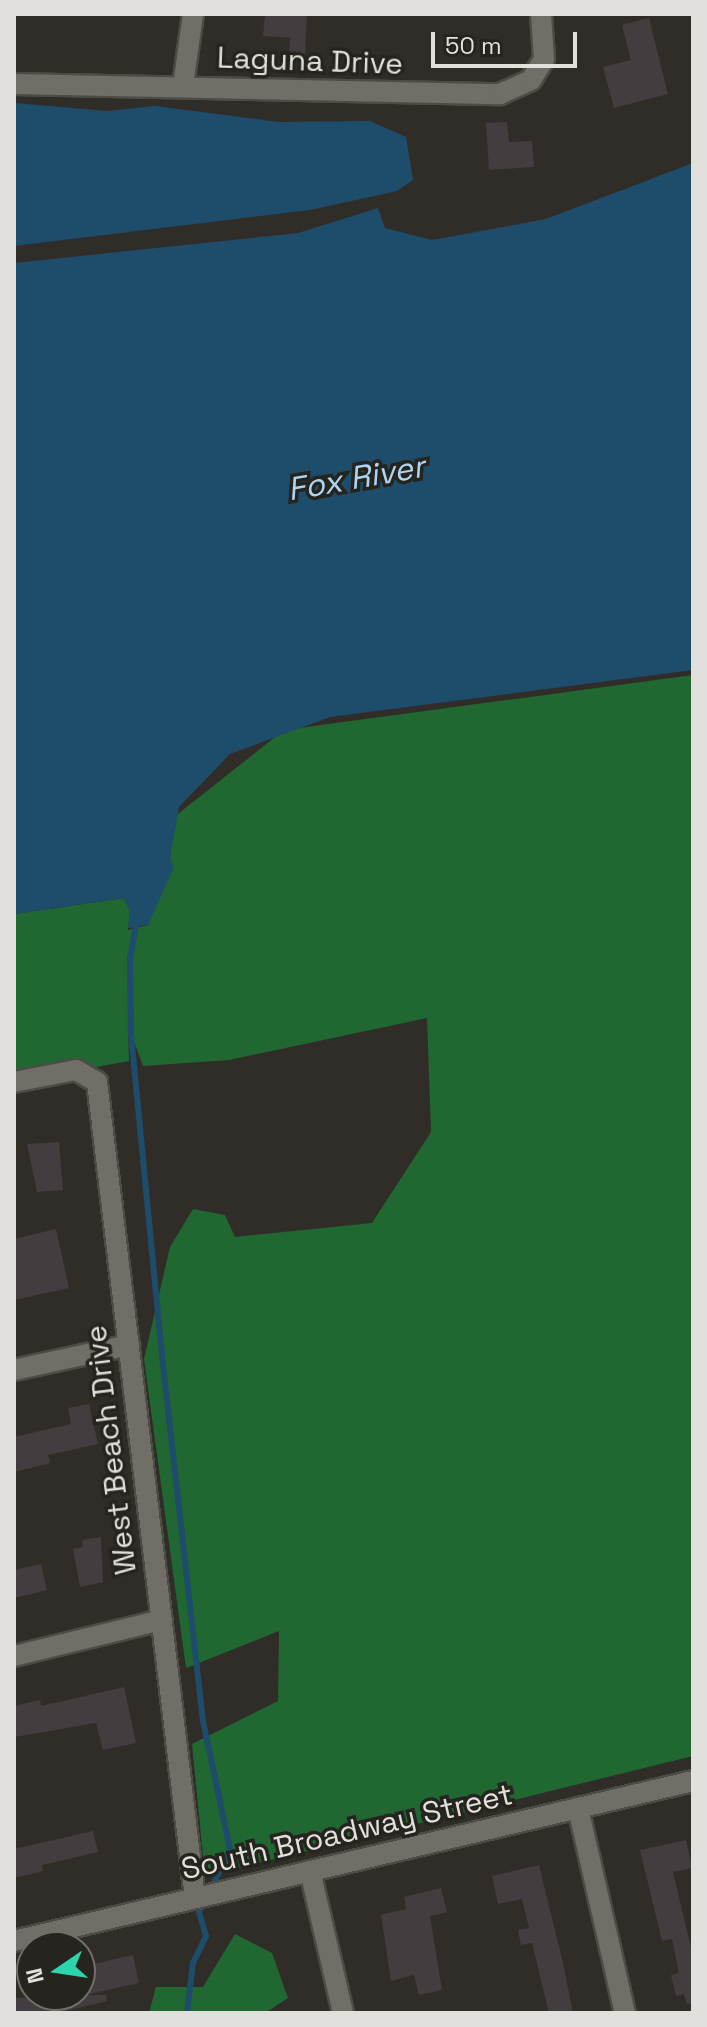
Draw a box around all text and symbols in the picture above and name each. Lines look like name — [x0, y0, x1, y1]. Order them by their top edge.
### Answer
scale bar — [435, 16, 581, 66]
text: 50 m — [445, 30, 502, 61]
street label: Laguna Drive — [216, 40, 404, 82]
water label: Fox River — [284, 447, 428, 509]
street label: West Beach Drive — [78, 1323, 144, 1577]
street label: South Broadway Street — [178, 1776, 516, 1888]
north arrow — [16, 1931, 96, 2011]
text: N — [19, 1966, 50, 1986]

